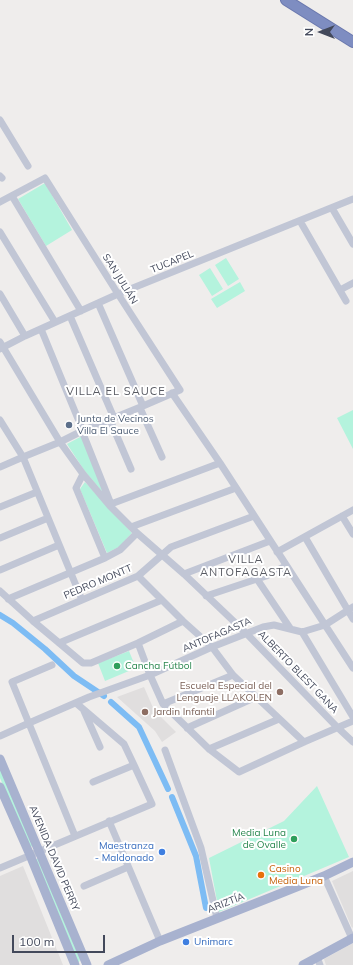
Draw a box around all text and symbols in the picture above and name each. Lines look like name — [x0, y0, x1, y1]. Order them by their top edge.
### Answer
north arrow — [301, 12, 341, 52]
text: N — [302, 28, 316, 36]
street label: TUCAPEL — [149, 248, 195, 276]
street label: SAN JULIÁN — [100, 252, 140, 306]
district label: VILLA EL SAUCE — [66, 385, 166, 399]
place label: Junta de Vecinos Villa El Sauce — [77, 413, 154, 436]
marker: Junta de Vecinos Villa El Sauce — [64, 420, 74, 430]
district label: VILLA ANTOFAGASTA — [200, 553, 292, 579]
street label: PEDRO MONTT — [62, 562, 134, 602]
street label: ANTOFAGASTA — [181, 615, 253, 655]
street label: ALBERTO BLEST GANA — [255, 628, 341, 716]
place label: Cancha Fútbol — [125, 660, 192, 672]
marker: Cancha Fútbol — [112, 661, 122, 671]
place label: Escuela Especial del Lenguaje LLAKOLEN — [176, 680, 272, 704]
marker: Escuela Especial del Lenguaje LLAKOLEN — [275, 687, 285, 697]
place label: Jardin Infantil — [153, 706, 215, 718]
marker: Jardin Infantil — [140, 707, 150, 717]
street label: AVENIDA DAVID PERRY — [26, 804, 82, 912]
place label: Media Luna de Ovalle — [232, 827, 286, 850]
marker: Media Luna de Ovalle — [289, 834, 299, 844]
place label: Maestranza - Maldonado — [95, 840, 154, 864]
marker: Maestranza - Maldonado — [157, 847, 167, 857]
place label: Casino Media Luna — [269, 863, 323, 886]
marker: Casino Media Luna — [256, 870, 266, 880]
street label: ARIZTÍA — [206, 890, 246, 916]
scale bar — [14, 927, 107, 953]
text: 100 m — [19, 934, 54, 949]
place label: Unimarc — [194, 936, 233, 948]
marker: Unimarc — [181, 937, 191, 947]

